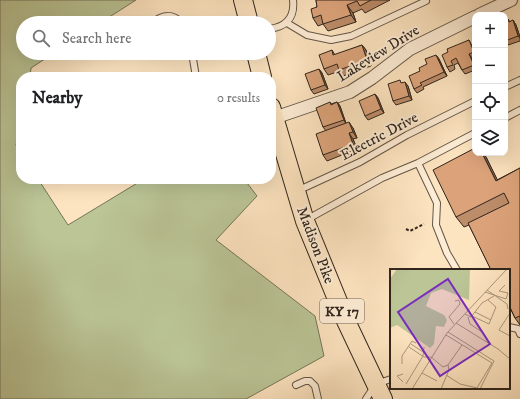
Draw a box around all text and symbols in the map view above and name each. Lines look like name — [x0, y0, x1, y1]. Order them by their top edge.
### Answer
map controls — [472, 12, 508, 156]
button: + — [472, 12, 508, 48]
search box — [16, 16, 276, 60]
street label: Lakeview Drive — [334, 21, 423, 86]
icon: search — [30, 27, 52, 49]
text: Search here — [62, 29, 131, 48]
button: − — [472, 48, 508, 84]
button: locate — [472, 84, 508, 120]
text: Nearby — [32, 87, 82, 109]
text: 0 results — [217, 90, 260, 106]
street label: Electric Drive — [337, 108, 421, 165]
button: layers — [472, 120, 508, 156]
street label: Madison Pike — [292, 204, 339, 286]
inset map — [390, 269, 510, 389]
road number: KY 17 — [320, 299, 364, 323]

